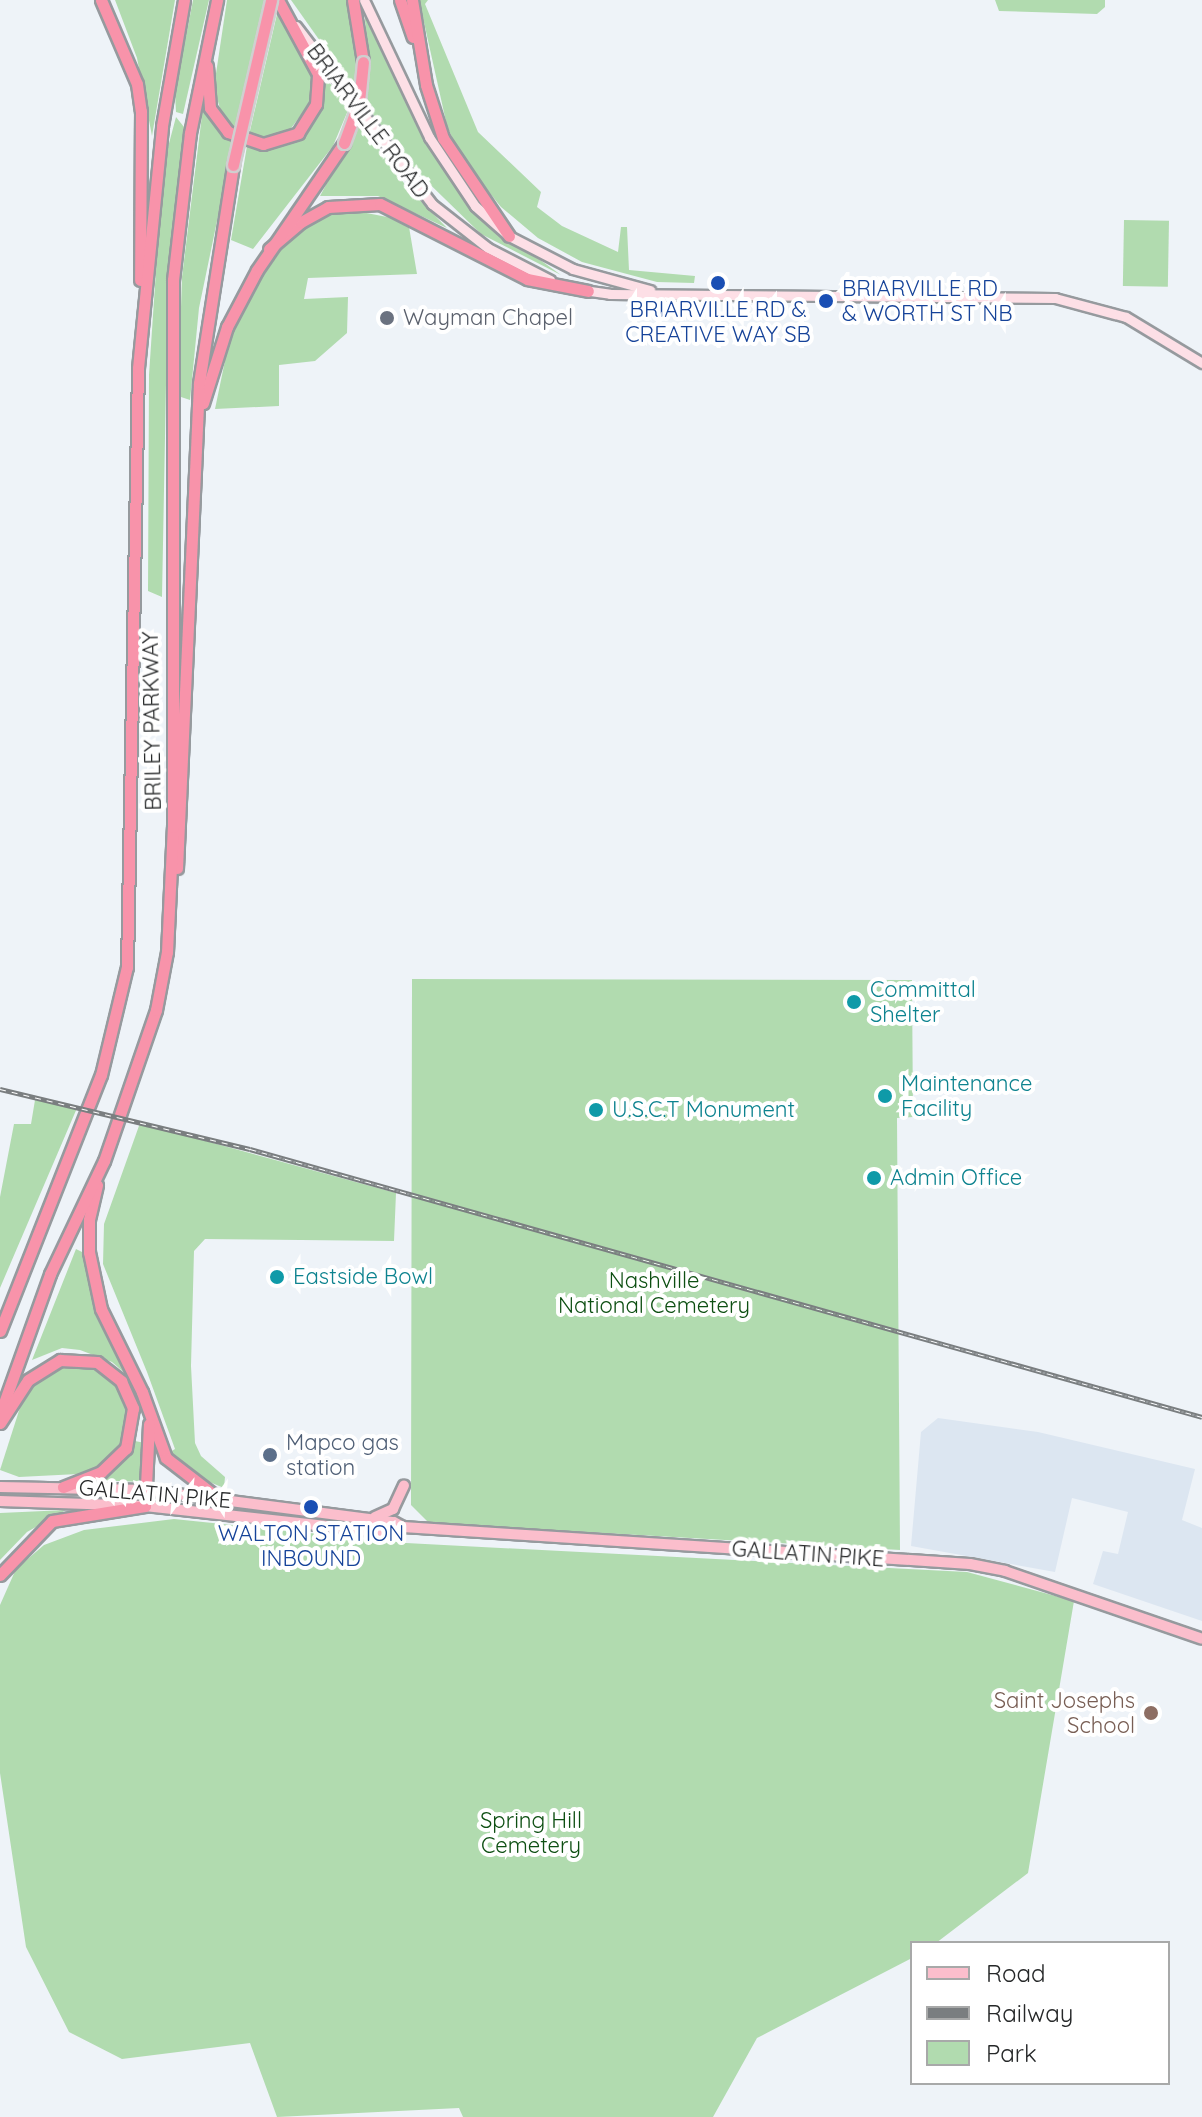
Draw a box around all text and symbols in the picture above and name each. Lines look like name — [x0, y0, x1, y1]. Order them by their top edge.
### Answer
street label: BRIARVILLE ROAD — [301, 39, 435, 203]
marker: BRIARVILLE RD & CREATIVE WAY SB — [709, 274, 727, 292]
place label: BRIARVILLE RD & WORTH ST NB — [842, 275, 1012, 326]
marker: BRIARVILLE RD & WORTH ST NB — [817, 292, 835, 310]
place label: BRIARVILLE RD & CREATIVE WAY SB — [625, 296, 811, 348]
place label: Wayman Chapel — [403, 305, 573, 331]
marker: Wayman Chapel — [378, 309, 396, 327]
street label: BRILEY PARKWAY — [137, 631, 167, 811]
place label: Committal Shelter — [870, 976, 976, 1028]
marker: Committal Shelter — [845, 993, 863, 1011]
place label: Maintenance Facility — [901, 1070, 1032, 1122]
marker: Maintenance Facility — [876, 1087, 894, 1105]
place label: U.S.C.T Monument — [612, 1097, 795, 1123]
marker: U.S.C.T Monument — [587, 1101, 605, 1119]
place label: Admin Office — [890, 1165, 1022, 1191]
marker: Admin Office — [865, 1169, 883, 1187]
place label: Eastside Bowl — [293, 1264, 433, 1290]
park label: Nashville National Cemetery — [558, 1267, 750, 1318]
marker: Eastside Bowl — [268, 1268, 286, 1286]
place label: Mapco gas station — [286, 1429, 399, 1480]
marker: Mapco gas station — [261, 1446, 279, 1464]
street label: GALLATIN PIKE — [78, 1474, 232, 1514]
marker: WALTON STATION INBOUND — [302, 1498, 320, 1516]
place label: WALTON STATION INBOUND — [218, 1520, 404, 1572]
street label: GALLATIN PIKE — [731, 1536, 885, 1572]
place label: Saint Josephs School — [994, 1687, 1135, 1738]
marker: Saint Josephs School — [1142, 1704, 1160, 1722]
park label: Spring Hill Cemetery — [480, 1807, 582, 1858]
legend — [910, 1941, 1170, 2085]
text: Road — [986, 1958, 1046, 1988]
text: Railway — [986, 1998, 1073, 2028]
text: Park — [986, 2038, 1037, 2068]

